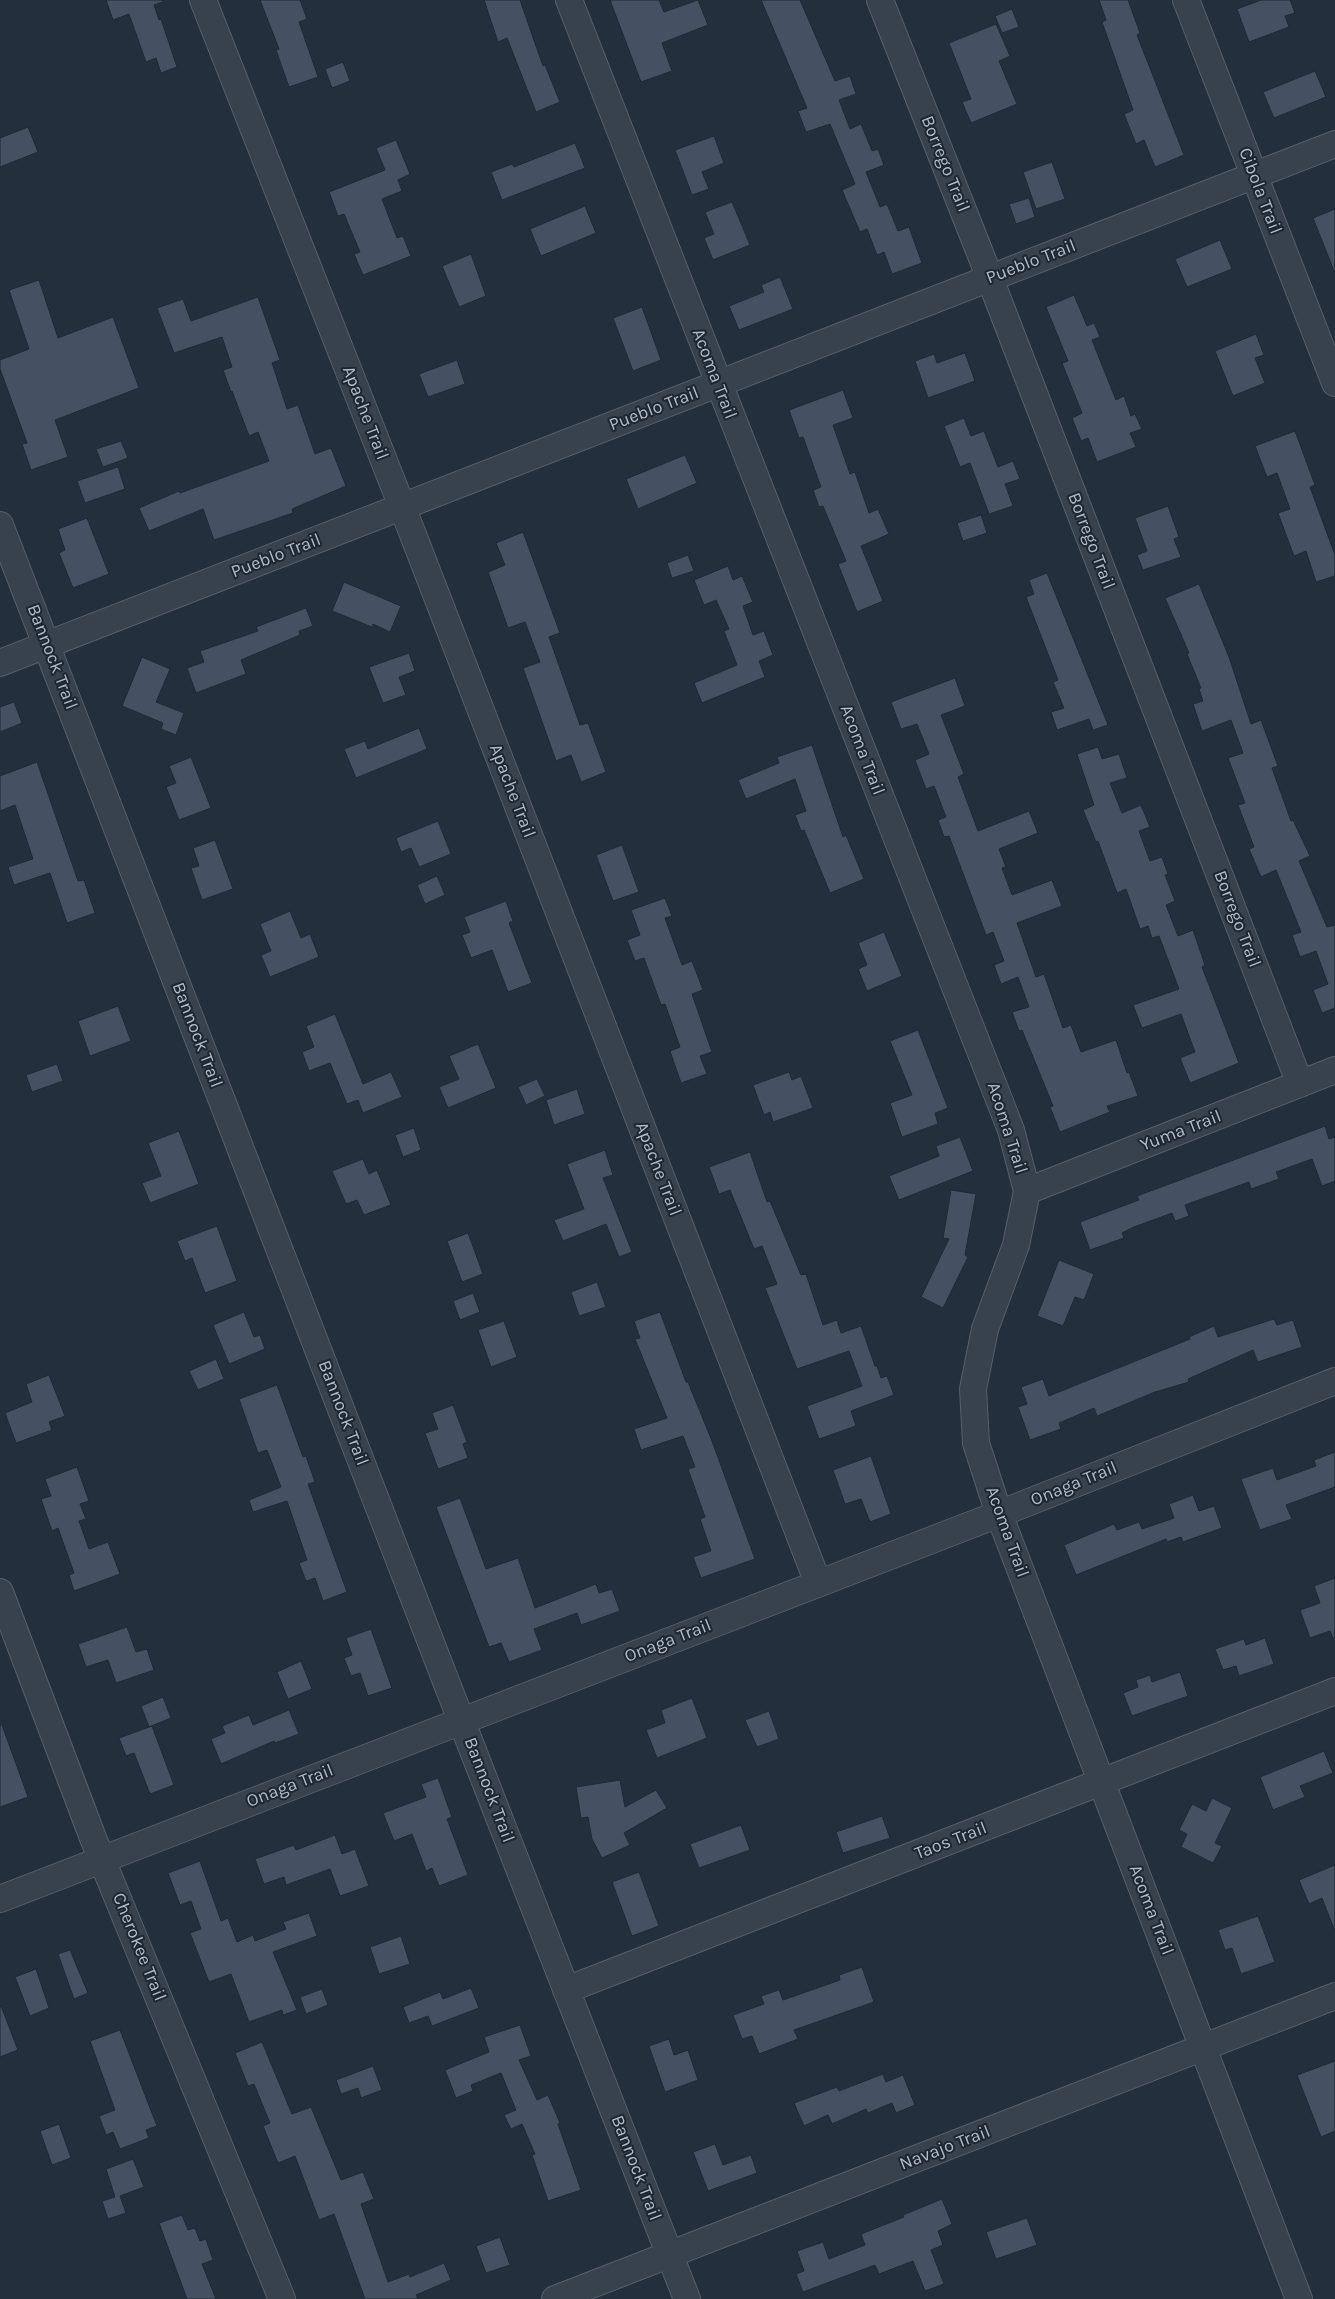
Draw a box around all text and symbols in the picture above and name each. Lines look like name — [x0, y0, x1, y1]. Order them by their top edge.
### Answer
street label: Borrego Trail — [916, 113, 974, 215]
street label: Cibola Trail — [1234, 145, 1286, 237]
street label: Pueblo Trail — [983, 235, 1079, 289]
street label: Acoma Trail — [687, 326, 741, 422]
street label: Apache Trail — [337, 363, 393, 463]
street label: Pueblo Trail — [606, 382, 702, 436]
street label: Borrego Trail — [1063, 489, 1119, 593]
street label: Pueblo Trail — [228, 529, 324, 583]
street label: Bannock Trail — [22, 601, 82, 713]
street label: Acoma Trail — [835, 702, 889, 798]
street label: Apache Trail — [484, 741, 540, 841]
street label: Borrego Trail — [1209, 867, 1265, 971]
street label: Bannock Trail — [167, 979, 227, 1091]
street label: Acoma Trail — [982, 1079, 1032, 1177]
street label: Yuma Trail — [1137, 1106, 1225, 1156]
street label: Apache Trail — [630, 1119, 686, 1219]
street label: Bannock Trail — [313, 1357, 373, 1469]
street label: Onaga Trail — [1028, 1457, 1120, 1511]
street label: Acoma Trail — [981, 1484, 1033, 1580]
street label: Onaga Trail — [622, 1615, 714, 1667]
street label: Bannock Trail — [459, 1734, 519, 1846]
street label: Onaga Trail — [244, 1760, 336, 1812]
street label: Taos Trail — [912, 1817, 990, 1865]
street label: Acoma Trail — [1124, 1862, 1178, 1958]
street label: Cherokee Trail — [107, 1890, 171, 2004]
street label: Bannock Trail — [606, 2112, 666, 2224]
street label: Navajo Trail — [897, 2121, 993, 2175]

